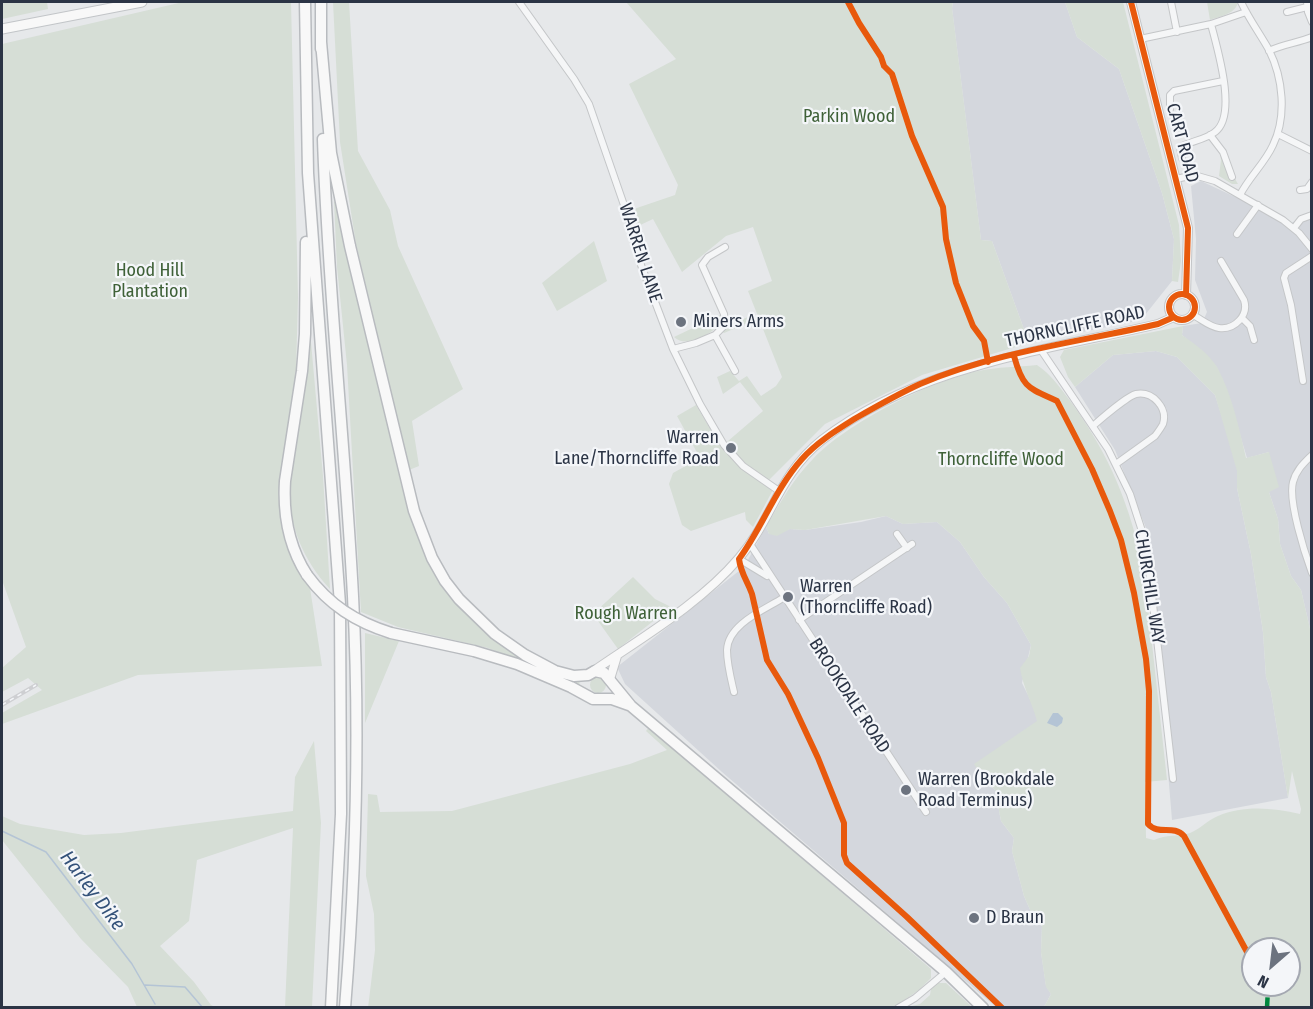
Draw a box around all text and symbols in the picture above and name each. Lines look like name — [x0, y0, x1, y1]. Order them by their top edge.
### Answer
street label: CART ROAD — [1161, 101, 1203, 185]
park label: Parkin Wood — [803, 106, 895, 128]
street label: WARREN LANE — [614, 201, 666, 305]
park label: Hood Hill Plantation — [112, 260, 188, 302]
street label: THORNCLIFFE ROAD — [1003, 302, 1147, 352]
place label: Miners Arms — [693, 311, 784, 333]
marker: Miners Arms — [674, 315, 688, 329]
place label: Warren Lane/Thorncliffe Road — [554, 427, 719, 470]
marker: Warren Lane/Thorncliffe Road — [724, 441, 738, 455]
park label: Thorncliffe Wood — [938, 449, 1064, 471]
street label: CHURCHILL WAY — [1129, 528, 1169, 646]
place label: Warren (Thorncliffe Road) — [800, 576, 932, 618]
marker: Warren (Thorncliffe Road) — [781, 590, 795, 604]
park label: Rough Warren — [575, 603, 677, 625]
street label: BROOKDALE ROAD — [804, 634, 894, 758]
place label: Warren (Brookdale Road Terminus) — [918, 769, 1054, 812]
marker: Warren (Brookdale Road Terminus) — [899, 783, 913, 797]
water label: Harley Dike — [54, 846, 130, 936]
place label: D Braun — [986, 907, 1044, 929]
marker: D Braun — [967, 911, 981, 925]
north arrow — [1241, 937, 1301, 997]
text: N — [1255, 971, 1272, 992]

